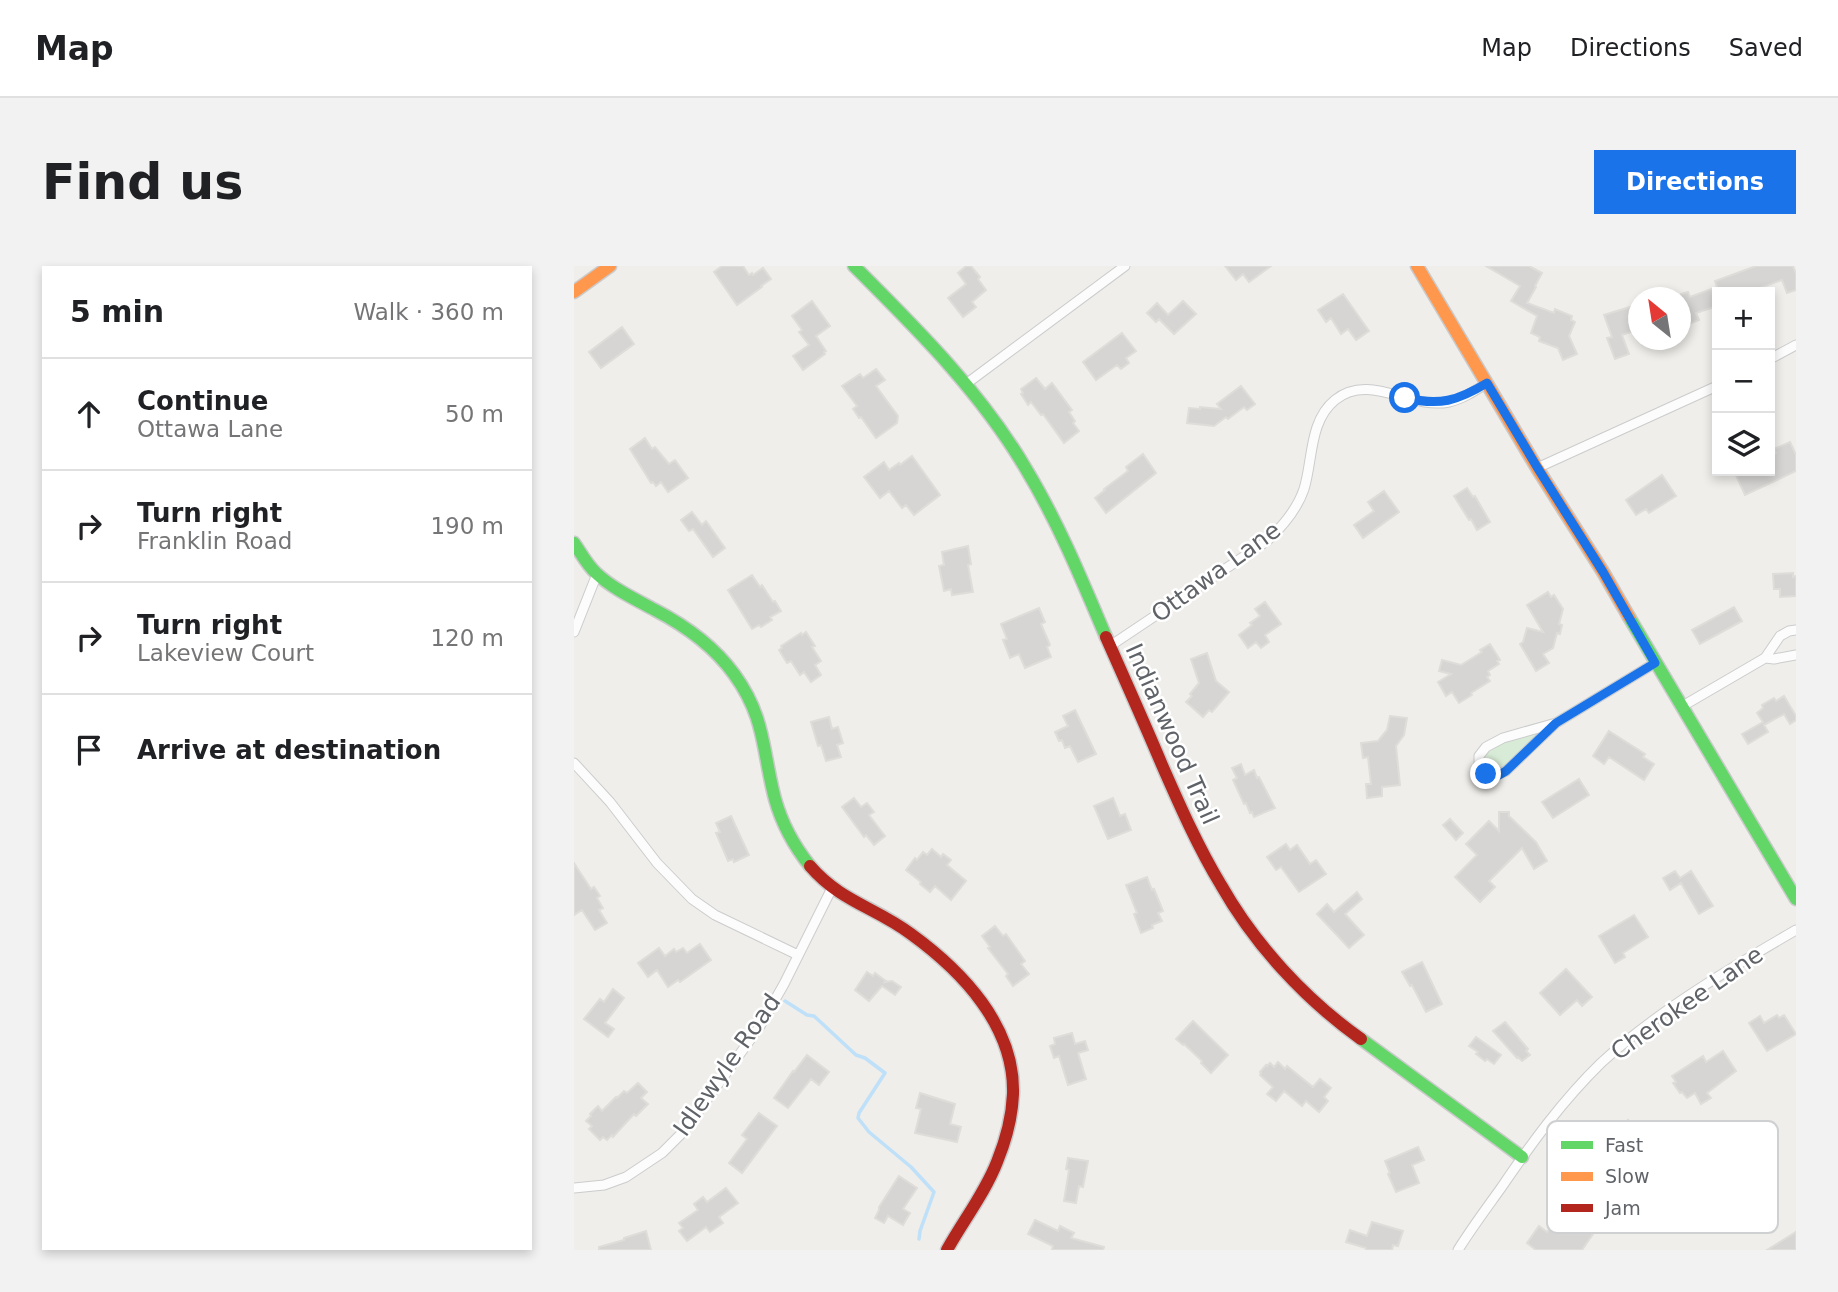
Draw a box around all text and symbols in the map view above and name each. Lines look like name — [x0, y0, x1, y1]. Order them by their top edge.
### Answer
text: Map — [35, 29, 114, 68]
text: Map — [1481, 34, 1532, 62]
text: Directions — [1570, 34, 1691, 62]
text: Saved — [1729, 34, 1803, 62]
button: Directions — [1594, 150, 1796, 214]
text: Find us — [42, 154, 243, 211]
north arrow — [1628, 287, 1691, 350]
map controls — [1712, 287, 1775, 476]
button: + — [1712, 287, 1775, 350]
text: 5 min — [70, 294, 164, 329]
text: Walk · 360 m — [353, 299, 504, 325]
button: − — [1712, 350, 1775, 413]
route start — [1389, 382, 1420, 413]
text: Continue — [137, 386, 268, 416]
icon: ahead — [70, 395, 108, 433]
text: 50 m — [445, 401, 504, 427]
button: layers — [1712, 413, 1775, 476]
text: Ottawa Lane — [137, 416, 283, 442]
text: Turn right — [137, 498, 282, 528]
icon: right — [70, 507, 108, 545]
text: 190 m — [430, 513, 504, 539]
street label: Ottawa Lane — [1146, 516, 1286, 628]
text: Franklin Road — [137, 528, 292, 554]
text: Turn right — [137, 610, 282, 640]
icon: right — [70, 619, 108, 657]
text: 120 m — [430, 625, 504, 651]
street label: Indianwood Trail — [1120, 639, 1224, 829]
text: Lakeview Court — [137, 640, 314, 666]
icon: arrive — [70, 731, 108, 769]
text: Arrive at destination — [137, 735, 441, 765]
route end — [1470, 758, 1501, 789]
street label: Cherokee Lane — [1606, 940, 1768, 1066]
street label: Idlewyle Road — [668, 989, 786, 1141]
legend — [1547, 1121, 1778, 1233]
text: Fast — [1605, 1134, 1643, 1156]
text: Slow — [1605, 1165, 1650, 1187]
text: Jam — [1604, 1197, 1641, 1219]

